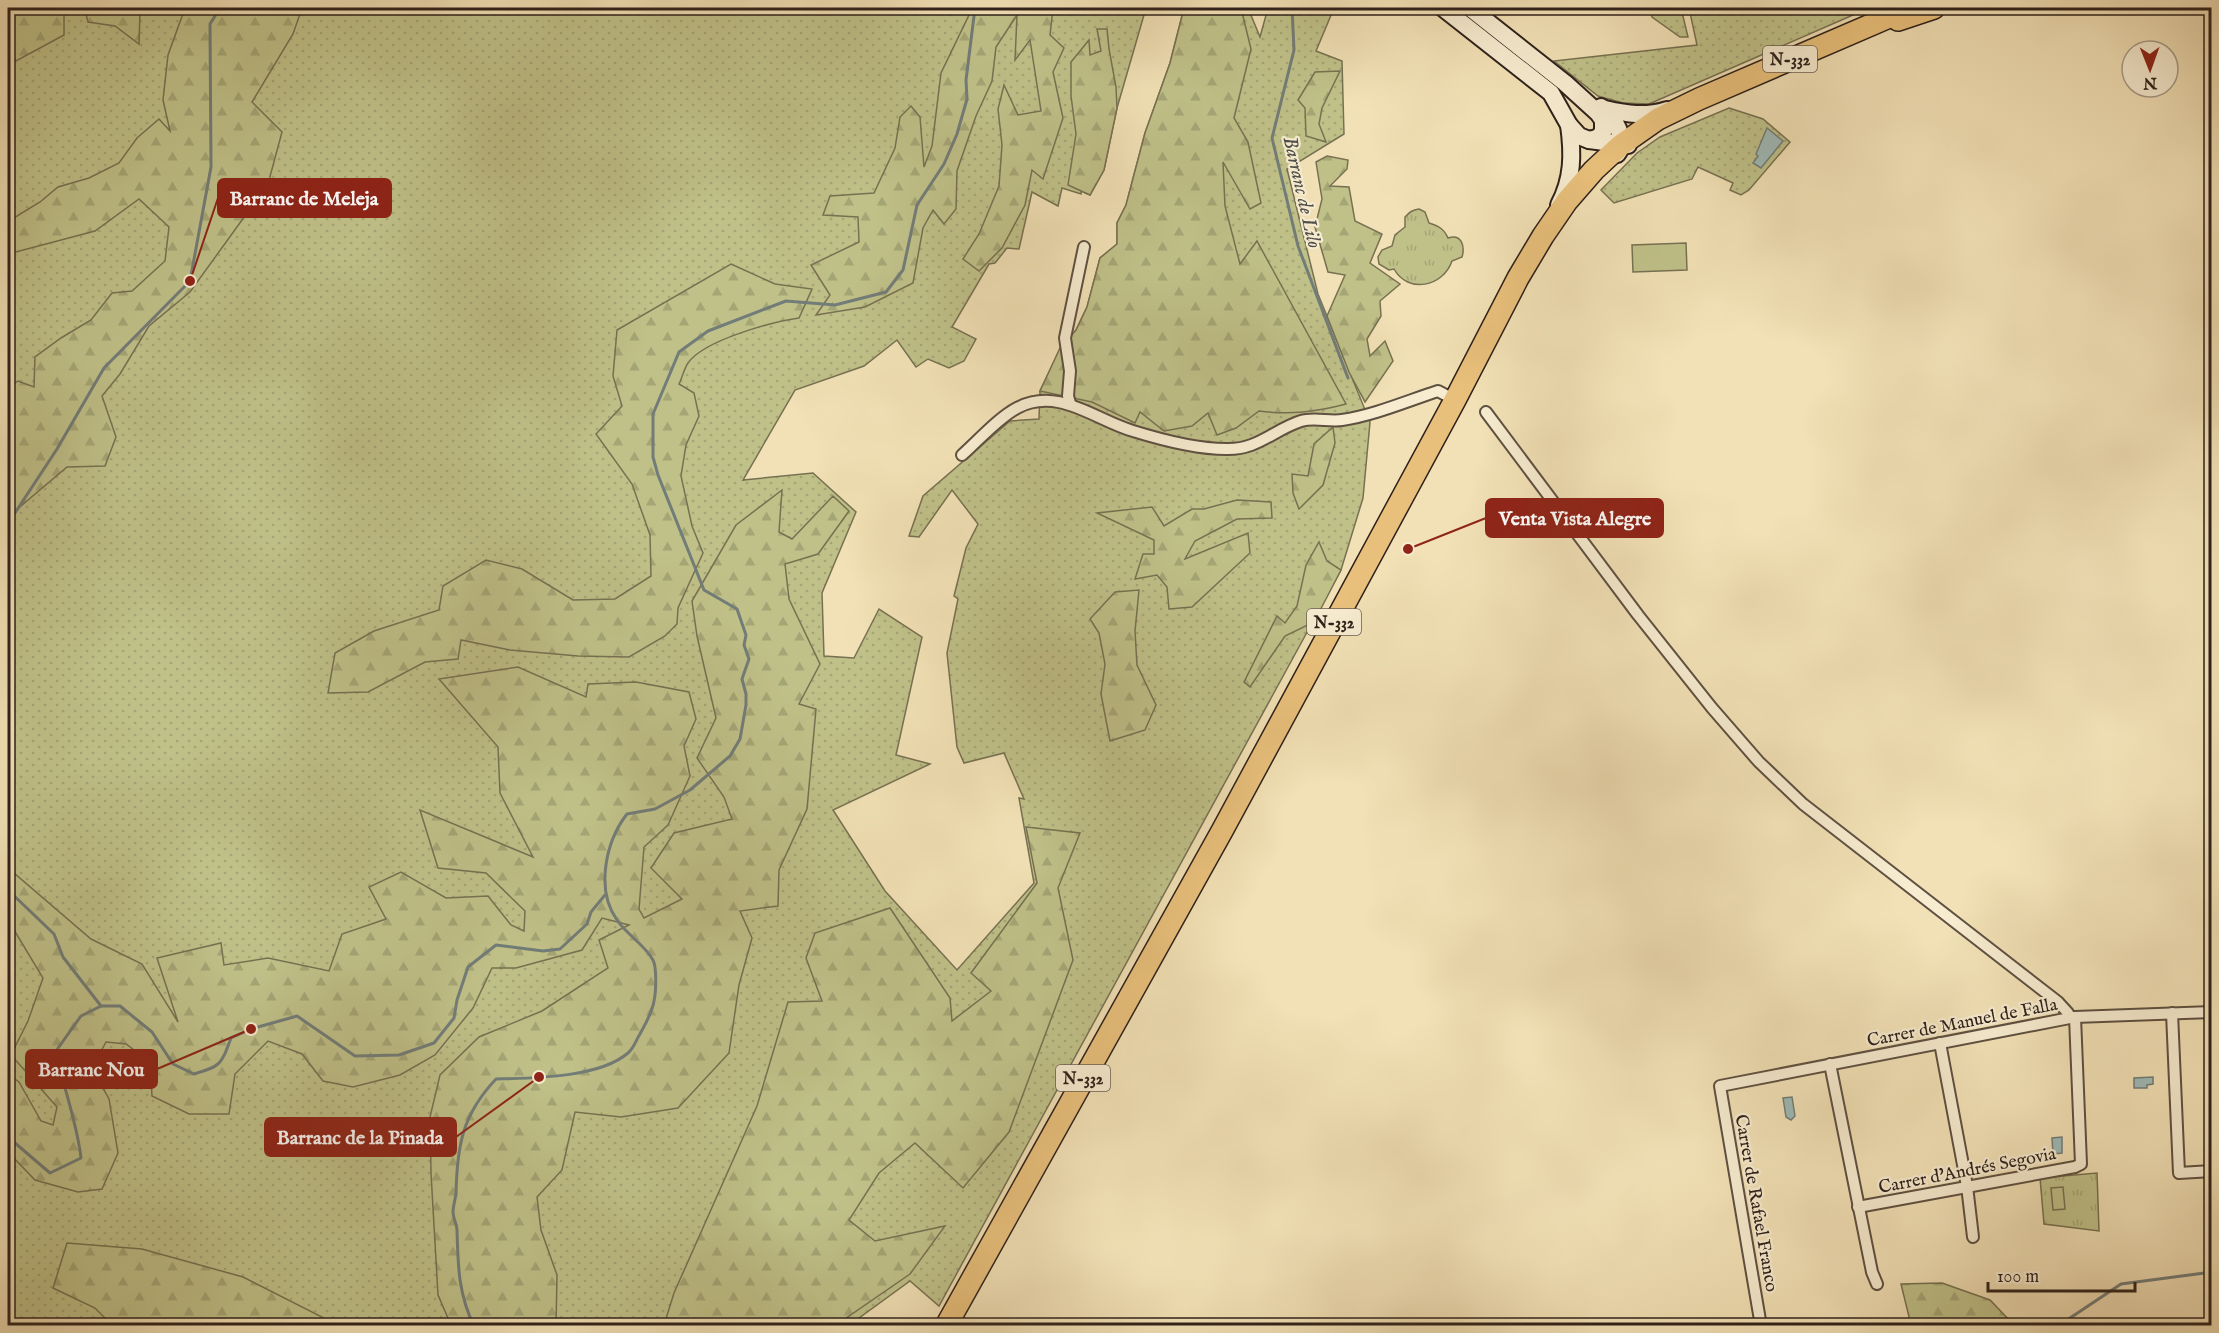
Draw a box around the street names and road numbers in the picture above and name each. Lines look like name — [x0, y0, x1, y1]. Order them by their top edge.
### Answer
road number: N-332 — [1763, 46, 1817, 72]
road number: N-332 — [1307, 609, 1361, 635]
street label: Carrer de Manuel de Falla — [1865, 994, 2060, 1053]
road number: N-332 — [1056, 1065, 1110, 1091]
street label: Carrer de Rafael Franco — [1729, 1113, 1783, 1294]
street label: Carrer d'Andrés Segovia — [1877, 1143, 2058, 1200]

